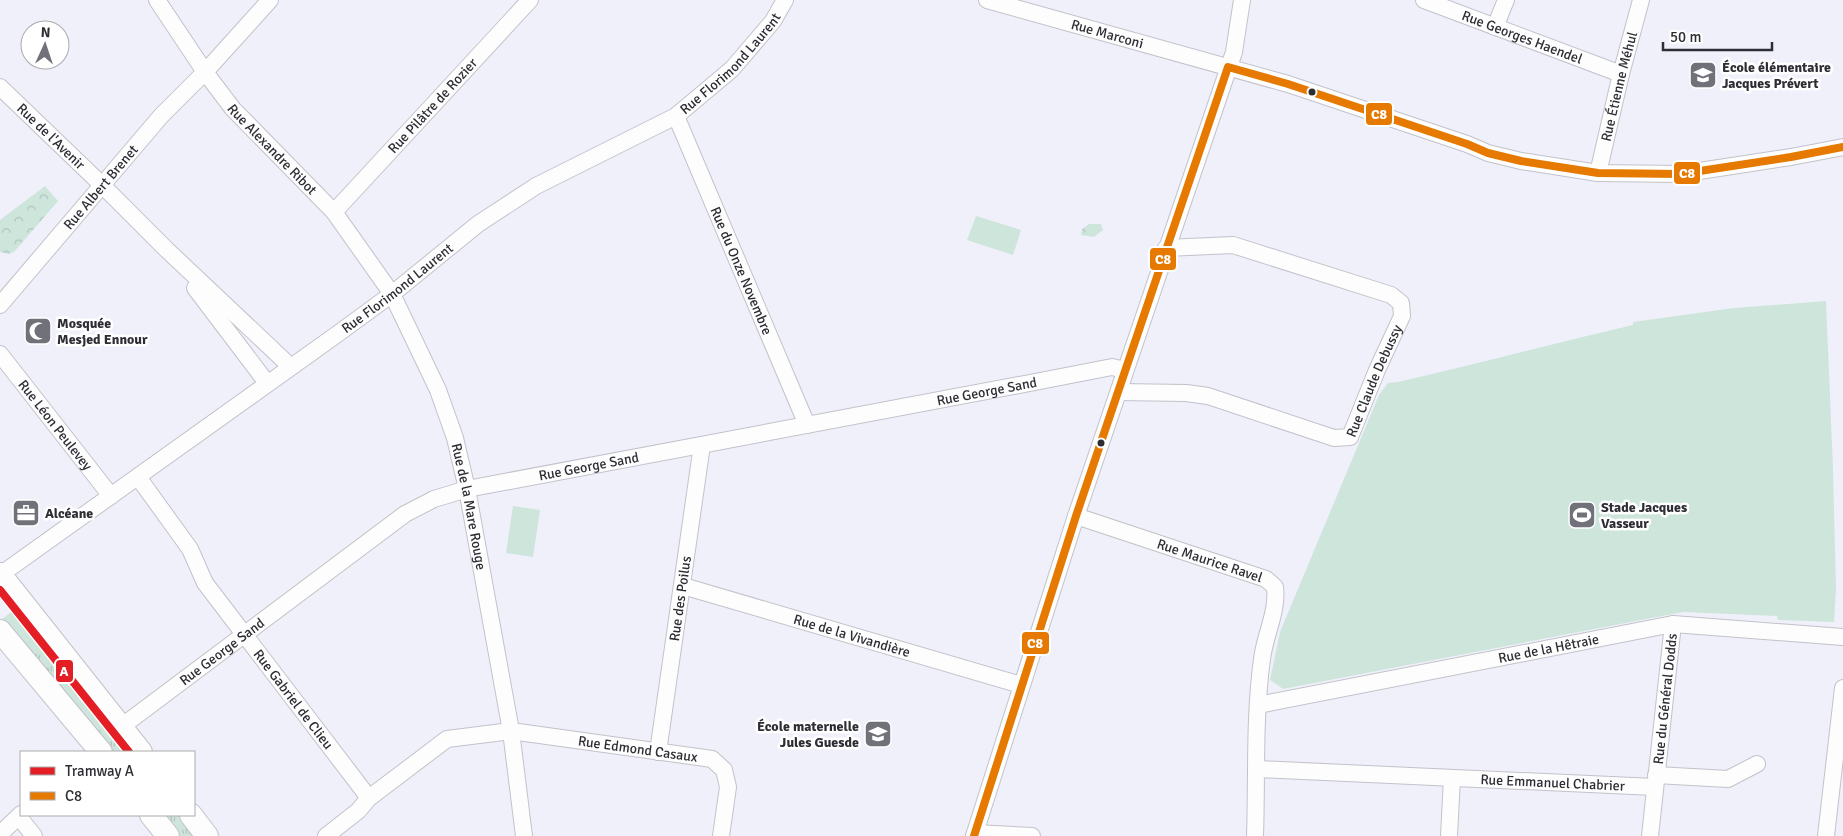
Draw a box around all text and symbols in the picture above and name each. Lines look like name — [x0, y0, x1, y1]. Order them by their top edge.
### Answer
street label: Rue Georges Haendel — [1460, 7, 1585, 67]
street label: Rue Florimond Laurent — [676, 10, 784, 118]
street label: Rue Marconi — [1069, 15, 1146, 52]
north arrow — [20, 20, 70, 70]
scale bar — [1663, 20, 1772, 52]
text: N — [40, 24, 51, 41]
text: 50 m — [1670, 28, 1701, 46]
street label: Rue Étienne Méhul — [1597, 30, 1641, 143]
street label: Rue Pilâtre de Rozier — [384, 54, 481, 157]
place label: École élémentaire Jacques Prévert — [1722, 59, 1831, 92]
school or university icon: École élémentaire Jacques Prévert — [1688, 60, 1718, 90]
unlabelled marker — [1307, 87, 1317, 97]
street label: Rue de l'Avenir — [14, 100, 89, 173]
street label: Rue Alexandre Ribot — [224, 101, 321, 198]
line badge: C8 — [1365, 102, 1393, 126]
text: C8 — [1371, 106, 1387, 123]
street label: Rue Albert Brenet — [60, 141, 141, 233]
line badge: C8 — [1673, 161, 1701, 185]
text: C8 — [1679, 165, 1695, 182]
street label: Rue du Onze Novembre — [707, 204, 776, 337]
street label: Rue Florimond Laurent — [338, 239, 456, 337]
line badge: C8 — [1149, 247, 1177, 271]
text: C8 — [1155, 251, 1171, 268]
place label: Mosquée Mesjed Ennour — [57, 315, 148, 348]
mosque icon: Mosquée Mesjed Ennour — [23, 316, 53, 346]
street label: Rue Claude Debussy — [1342, 321, 1406, 440]
street label: Rue George Sand — [935, 373, 1038, 409]
street label: Rue Léon Peulevey — [15, 376, 96, 474]
unlabelled marker — [1096, 438, 1106, 448]
street label: Rue de la Mare Rouge — [448, 442, 490, 571]
street label: Rue George Sand — [537, 448, 640, 484]
office icon: Alcéane — [11, 498, 41, 528]
place label: Stade Jacques Vasseur — [1601, 499, 1687, 532]
sports icon: Stade Jacques Vasseur — [1567, 500, 1597, 530]
place label: Alcéane — [45, 505, 93, 522]
street label: Rue Maurice Ravel — [1155, 535, 1265, 586]
street label: Rue des Poilus — [665, 555, 694, 642]
street label: Rue de la Vivandière — [792, 610, 912, 661]
street label: Rue George Sand — [176, 614, 268, 689]
street label: Rue de la Hêtraie — [1497, 630, 1600, 666]
line badge: C8 — [1021, 631, 1050, 655]
street label: Rue du Général Dodds — [1649, 633, 1680, 765]
text: C8 — [1027, 635, 1043, 652]
street label: Rue Gabriel de Clieu — [250, 646, 337, 752]
line badge: A — [55, 659, 74, 683]
text: A — [60, 663, 69, 680]
place label: École maternelle Jules Guesde — [757, 718, 859, 751]
school or university icon: École maternelle Jules Guesde — [863, 719, 893, 749]
street label: Rue Edmond Casaux — [577, 732, 699, 765]
legend — [20, 751, 195, 816]
text: Tramway A — [65, 762, 134, 780]
street label: Rue Emmanuel Chabrier — [1480, 771, 1626, 794]
text: C8 — [65, 787, 82, 805]

